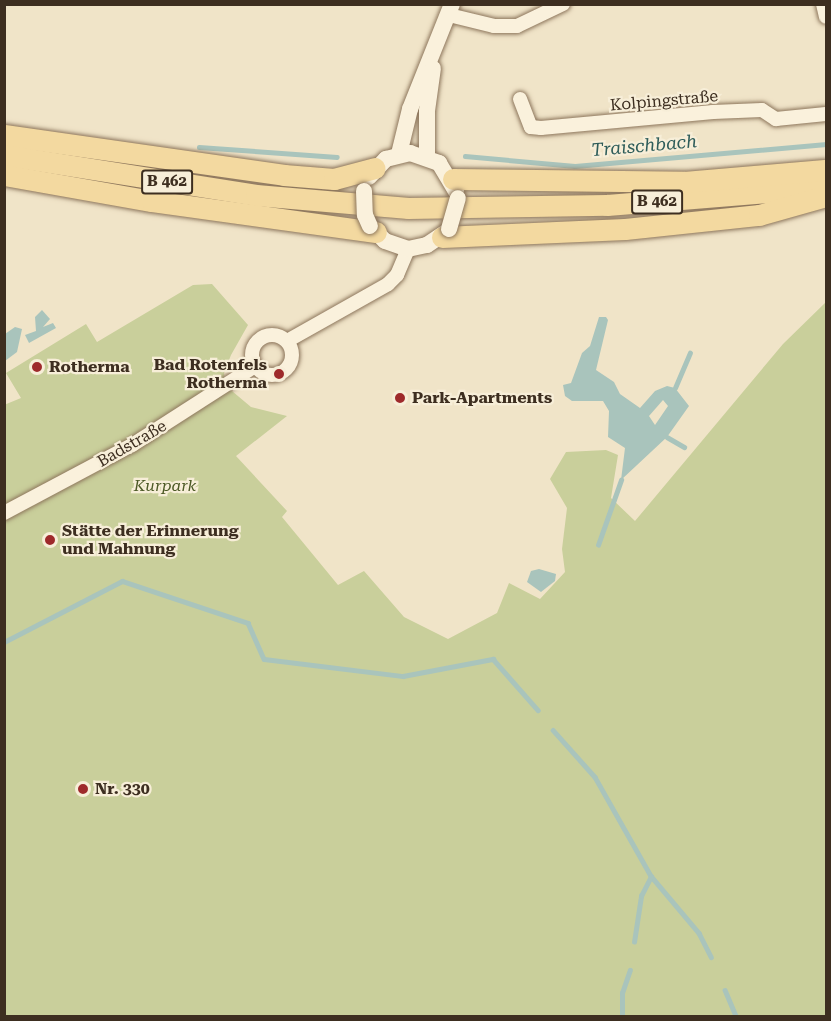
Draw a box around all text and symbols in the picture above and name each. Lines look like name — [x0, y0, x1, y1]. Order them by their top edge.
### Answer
street label: Kolpingstraße — [609, 87, 719, 115]
water label: Traischbach — [590, 131, 698, 161]
road number: B 462 — [140, 170, 194, 194]
road number: B 462 — [630, 190, 684, 214]
place label: Bad Rotenfels Rotherma — [154, 355, 267, 393]
place label: Rotherma — [49, 357, 130, 377]
marker: Rotherma — [30, 360, 44, 374]
marker: Bad Rotenfels Rotherma — [272, 367, 286, 381]
place label: Park-Apartments — [412, 388, 552, 408]
marker: Park-Apartments — [393, 391, 407, 405]
street label: Badstraße — [94, 416, 170, 472]
park label: Kurpark — [134, 476, 196, 496]
place label: Stätte der Erinnerung und Mahnung — [62, 521, 239, 559]
marker: Stätte der Erinnerung und Mahnung — [43, 533, 57, 547]
place label: Nr. 330 — [95, 779, 150, 799]
marker: Nr. 330 — [76, 782, 90, 796]

